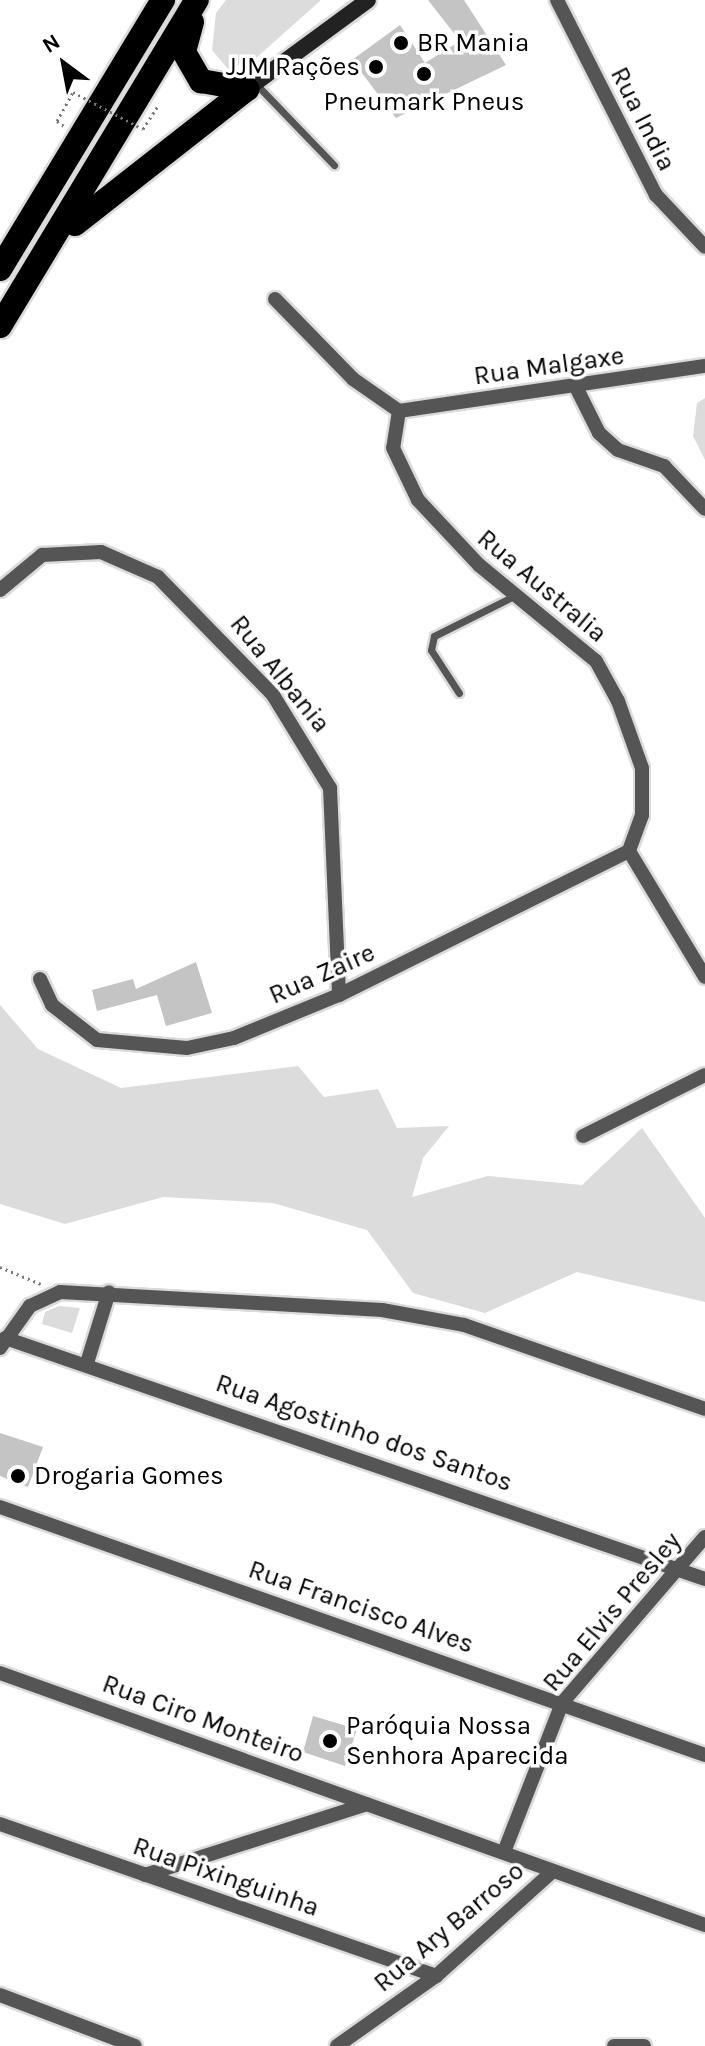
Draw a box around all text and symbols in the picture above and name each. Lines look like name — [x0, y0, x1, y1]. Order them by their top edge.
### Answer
north arrow — [24, 24, 104, 104]
place label: BR Mania — [417, 27, 529, 59]
text: N — [38, 28, 65, 59]
marker: BR Mania — [392, 34, 410, 52]
place label: JJM Rações — [226, 51, 360, 83]
marker: JJM Rações — [367, 58, 385, 76]
street label: Rua India — [604, 62, 682, 176]
marker: Pneumark Pneus — [415, 65, 433, 83]
place label: Pneumark Pneus — [324, 86, 524, 118]
street label: Rua Malgaxe — [472, 340, 626, 392]
street label: Rua Australia — [471, 523, 613, 649]
street label: Rua Albania — [223, 609, 337, 739]
street label: Rua Zaire — [264, 937, 380, 1011]
street label: Rua Agostinho dos Santos — [212, 1368, 516, 1498]
place label: Drogaria Gomes — [34, 1460, 224, 1492]
marker: Drogaria Gomes — [9, 1467, 27, 1485]
street label: Rua Elvis Presley — [536, 1526, 688, 1698]
street label: Rua Francisco Alves — [244, 1554, 478, 1660]
street label: Rua Ciro Monteiro — [98, 1668, 308, 1770]
place label: Paróquia Nossa Senhora Aparecida — [346, 1710, 569, 1772]
marker: Paróquia Nossa Senhora Aparecida — [321, 1732, 339, 1750]
street label: Rua Pixinguinha — [129, 1831, 323, 1923]
street label: Rua Ary Barroso — [368, 1855, 530, 1999]

